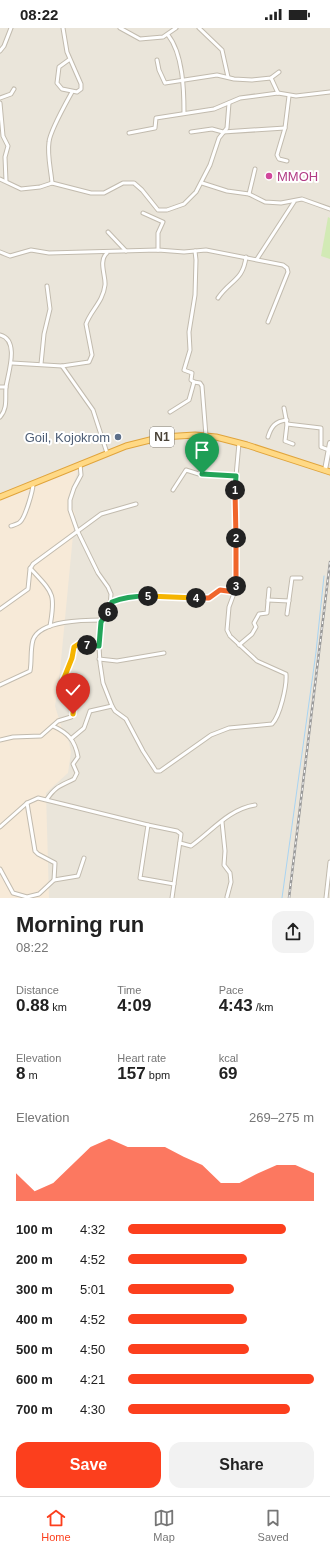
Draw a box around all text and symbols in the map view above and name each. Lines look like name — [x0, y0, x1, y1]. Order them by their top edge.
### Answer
text: 08:22 — [20, 6, 58, 23]
place label: MMOH — [277, 169, 318, 184]
marker: MMOH — [264, 171, 274, 181]
road number: N1 — [150, 427, 174, 447]
place label: Goil, Kojokrom — [25, 430, 110, 445]
marker: Goil, Kojokrom — [113, 432, 123, 442]
pin — [185, 433, 219, 474]
icon: arrive — [191, 439, 213, 461]
pin: 1 — [225, 480, 245, 500]
text: 1 — [232, 484, 238, 496]
pin: 2 — [226, 528, 246, 548]
text: 2 — [233, 532, 239, 544]
pin: 3 — [226, 576, 246, 596]
text: 3 — [233, 580, 239, 592]
pin: 5 — [138, 586, 158, 606]
pin: 4 — [186, 588, 206, 608]
text: 5 — [145, 590, 151, 602]
text: 4 — [193, 592, 199, 604]
pin: 6 — [98, 602, 118, 622]
text: 6 — [105, 606, 111, 618]
pin: 7 — [77, 635, 97, 655]
text: 7 — [84, 639, 90, 651]
pin — [56, 673, 90, 714]
icon: check — [62, 679, 84, 701]
button: share — [272, 911, 314, 953]
text: Morning run — [16, 912, 144, 937]
text: 08:22 — [16, 940, 49, 955]
text: Distance — [16, 984, 59, 996]
text: Time — [117, 984, 141, 996]
text: Pace — [219, 984, 244, 996]
text: 0.88 — [16, 996, 49, 1015]
text: 4:09 — [117, 996, 151, 1015]
text: 4:43 — [219, 996, 253, 1015]
text: km — [49, 1001, 67, 1013]
text: /km — [253, 1001, 273, 1013]
text: Elevation — [16, 1052, 61, 1064]
text: Heart rate — [117, 1052, 166, 1064]
text: kcal — [219, 1052, 238, 1064]
text: 8 — [16, 1064, 25, 1083]
text: 157 — [117, 1064, 146, 1083]
text: 69 — [219, 1064, 238, 1083]
text: m — [25, 1069, 38, 1081]
text: bpm — [146, 1069, 170, 1081]
text: Elevation — [16, 1110, 69, 1125]
text: 269–275 m — [249, 1110, 314, 1125]
text: 100 m — [16, 1222, 53, 1237]
text: 4:32 — [80, 1222, 105, 1237]
text: 200 m — [16, 1252, 53, 1267]
text: 4:52 — [80, 1252, 105, 1267]
text: 300 m — [16, 1282, 53, 1297]
text: 5:01 — [80, 1282, 105, 1297]
text: 400 m — [16, 1312, 53, 1327]
text: 4:52 — [80, 1312, 105, 1327]
text: 500 m — [16, 1342, 53, 1357]
text: 4:50 — [80, 1342, 105, 1357]
text: 600 m — [16, 1372, 53, 1387]
text: 4:21 — [80, 1372, 105, 1387]
text: 700 m — [16, 1402, 53, 1417]
text: 4:30 — [80, 1402, 105, 1417]
button: Save — [16, 1442, 161, 1488]
button: Share — [169, 1442, 314, 1488]
tab: Home — [41, 1507, 71, 1543]
tab: Map — [153, 1507, 175, 1543]
tab: Saved — [258, 1507, 289, 1543]

